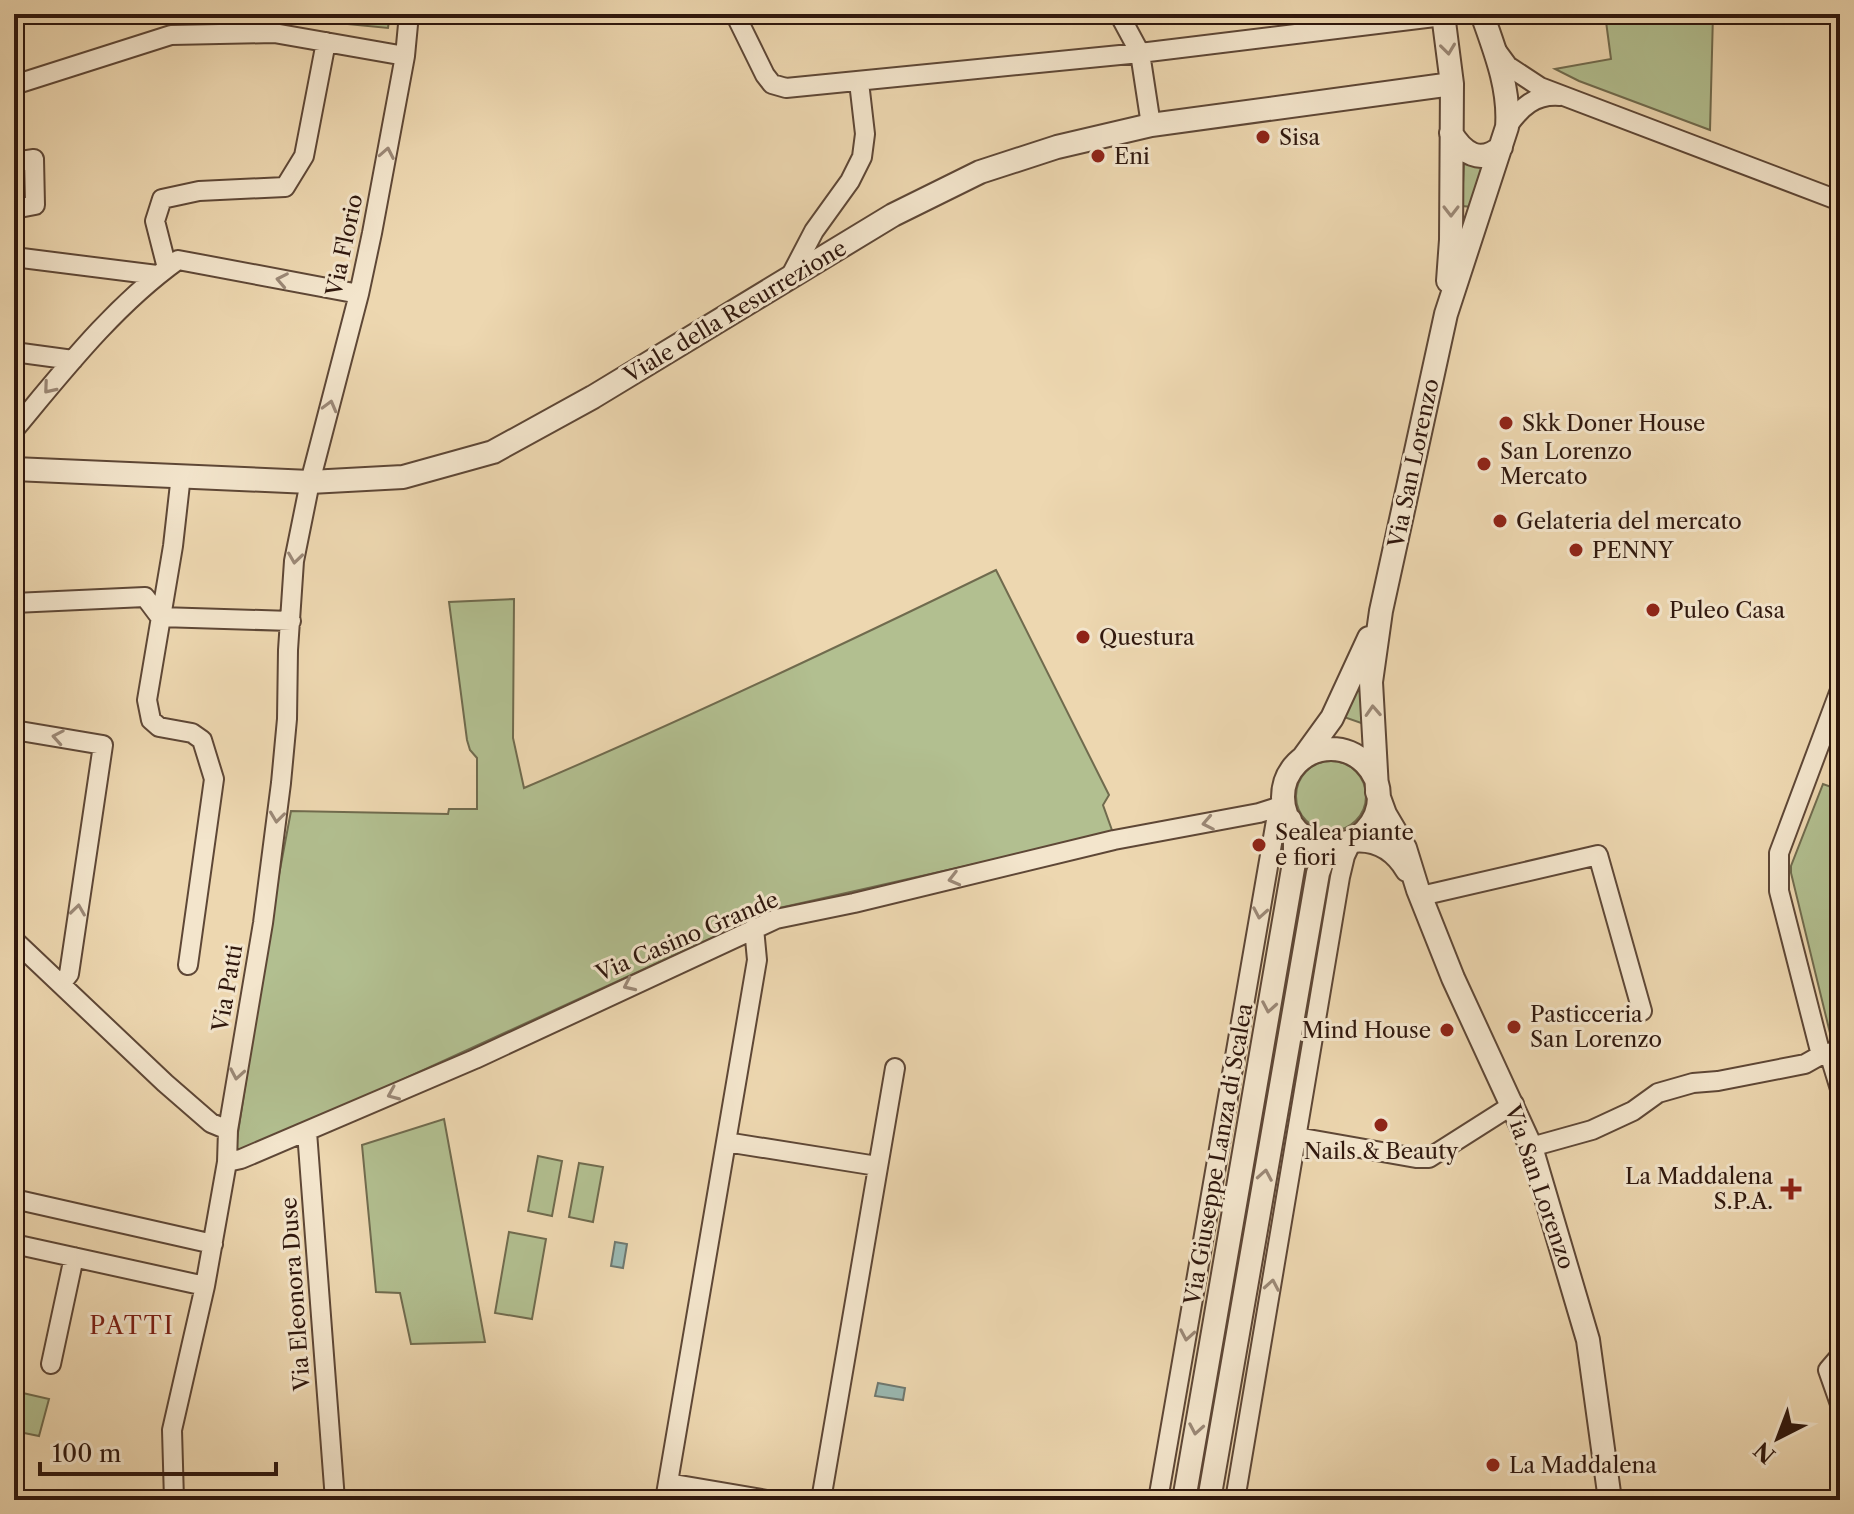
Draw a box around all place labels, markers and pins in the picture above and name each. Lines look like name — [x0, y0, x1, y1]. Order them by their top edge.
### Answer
place label: Sisa — [1279, 124, 1320, 151]
marker: Sisa — [1254, 128, 1272, 146]
place label: Eni — [1114, 143, 1150, 170]
marker: Eni — [1089, 147, 1107, 165]
place label: Skk Doner House — [1522, 410, 1705, 437]
marker: Skk Doner House — [1497, 414, 1515, 432]
place label: San Lorenzo Mercato — [1500, 438, 1632, 490]
marker: San Lorenzo Mercato — [1475, 455, 1493, 473]
place label: Gelateria del mercato — [1516, 508, 1742, 535]
marker: Gelateria del mercato — [1491, 512, 1509, 530]
place label: PENNY — [1592, 537, 1674, 564]
marker: PENNY — [1567, 541, 1585, 559]
place label: Puleo Casa — [1669, 597, 1785, 624]
marker: Puleo Casa — [1644, 601, 1662, 619]
place label: Questura — [1099, 624, 1195, 651]
marker: Questura — [1074, 628, 1092, 646]
place label: Sealea piante e fiori — [1275, 819, 1414, 871]
marker: Sealea piante e fiori — [1250, 836, 1268, 854]
place label: Pasticceria San Lorenzo — [1530, 1001, 1662, 1053]
place label: Mind House — [1302, 1017, 1431, 1044]
marker: Pasticceria San Lorenzo — [1505, 1018, 1523, 1036]
marker: Mind House — [1438, 1021, 1456, 1039]
marker: Nails & Beauty — [1372, 1116, 1390, 1134]
place label: Nails & Beauty — [1304, 1138, 1459, 1165]
place label: La Maddalena S.P.A. — [1625, 1163, 1773, 1215]
marker: La Maddalena S.P.A. — [1780, 1178, 1802, 1200]
place label: La Maddalena — [1509, 1452, 1657, 1479]
marker: La Maddalena — [1484, 1456, 1502, 1474]

